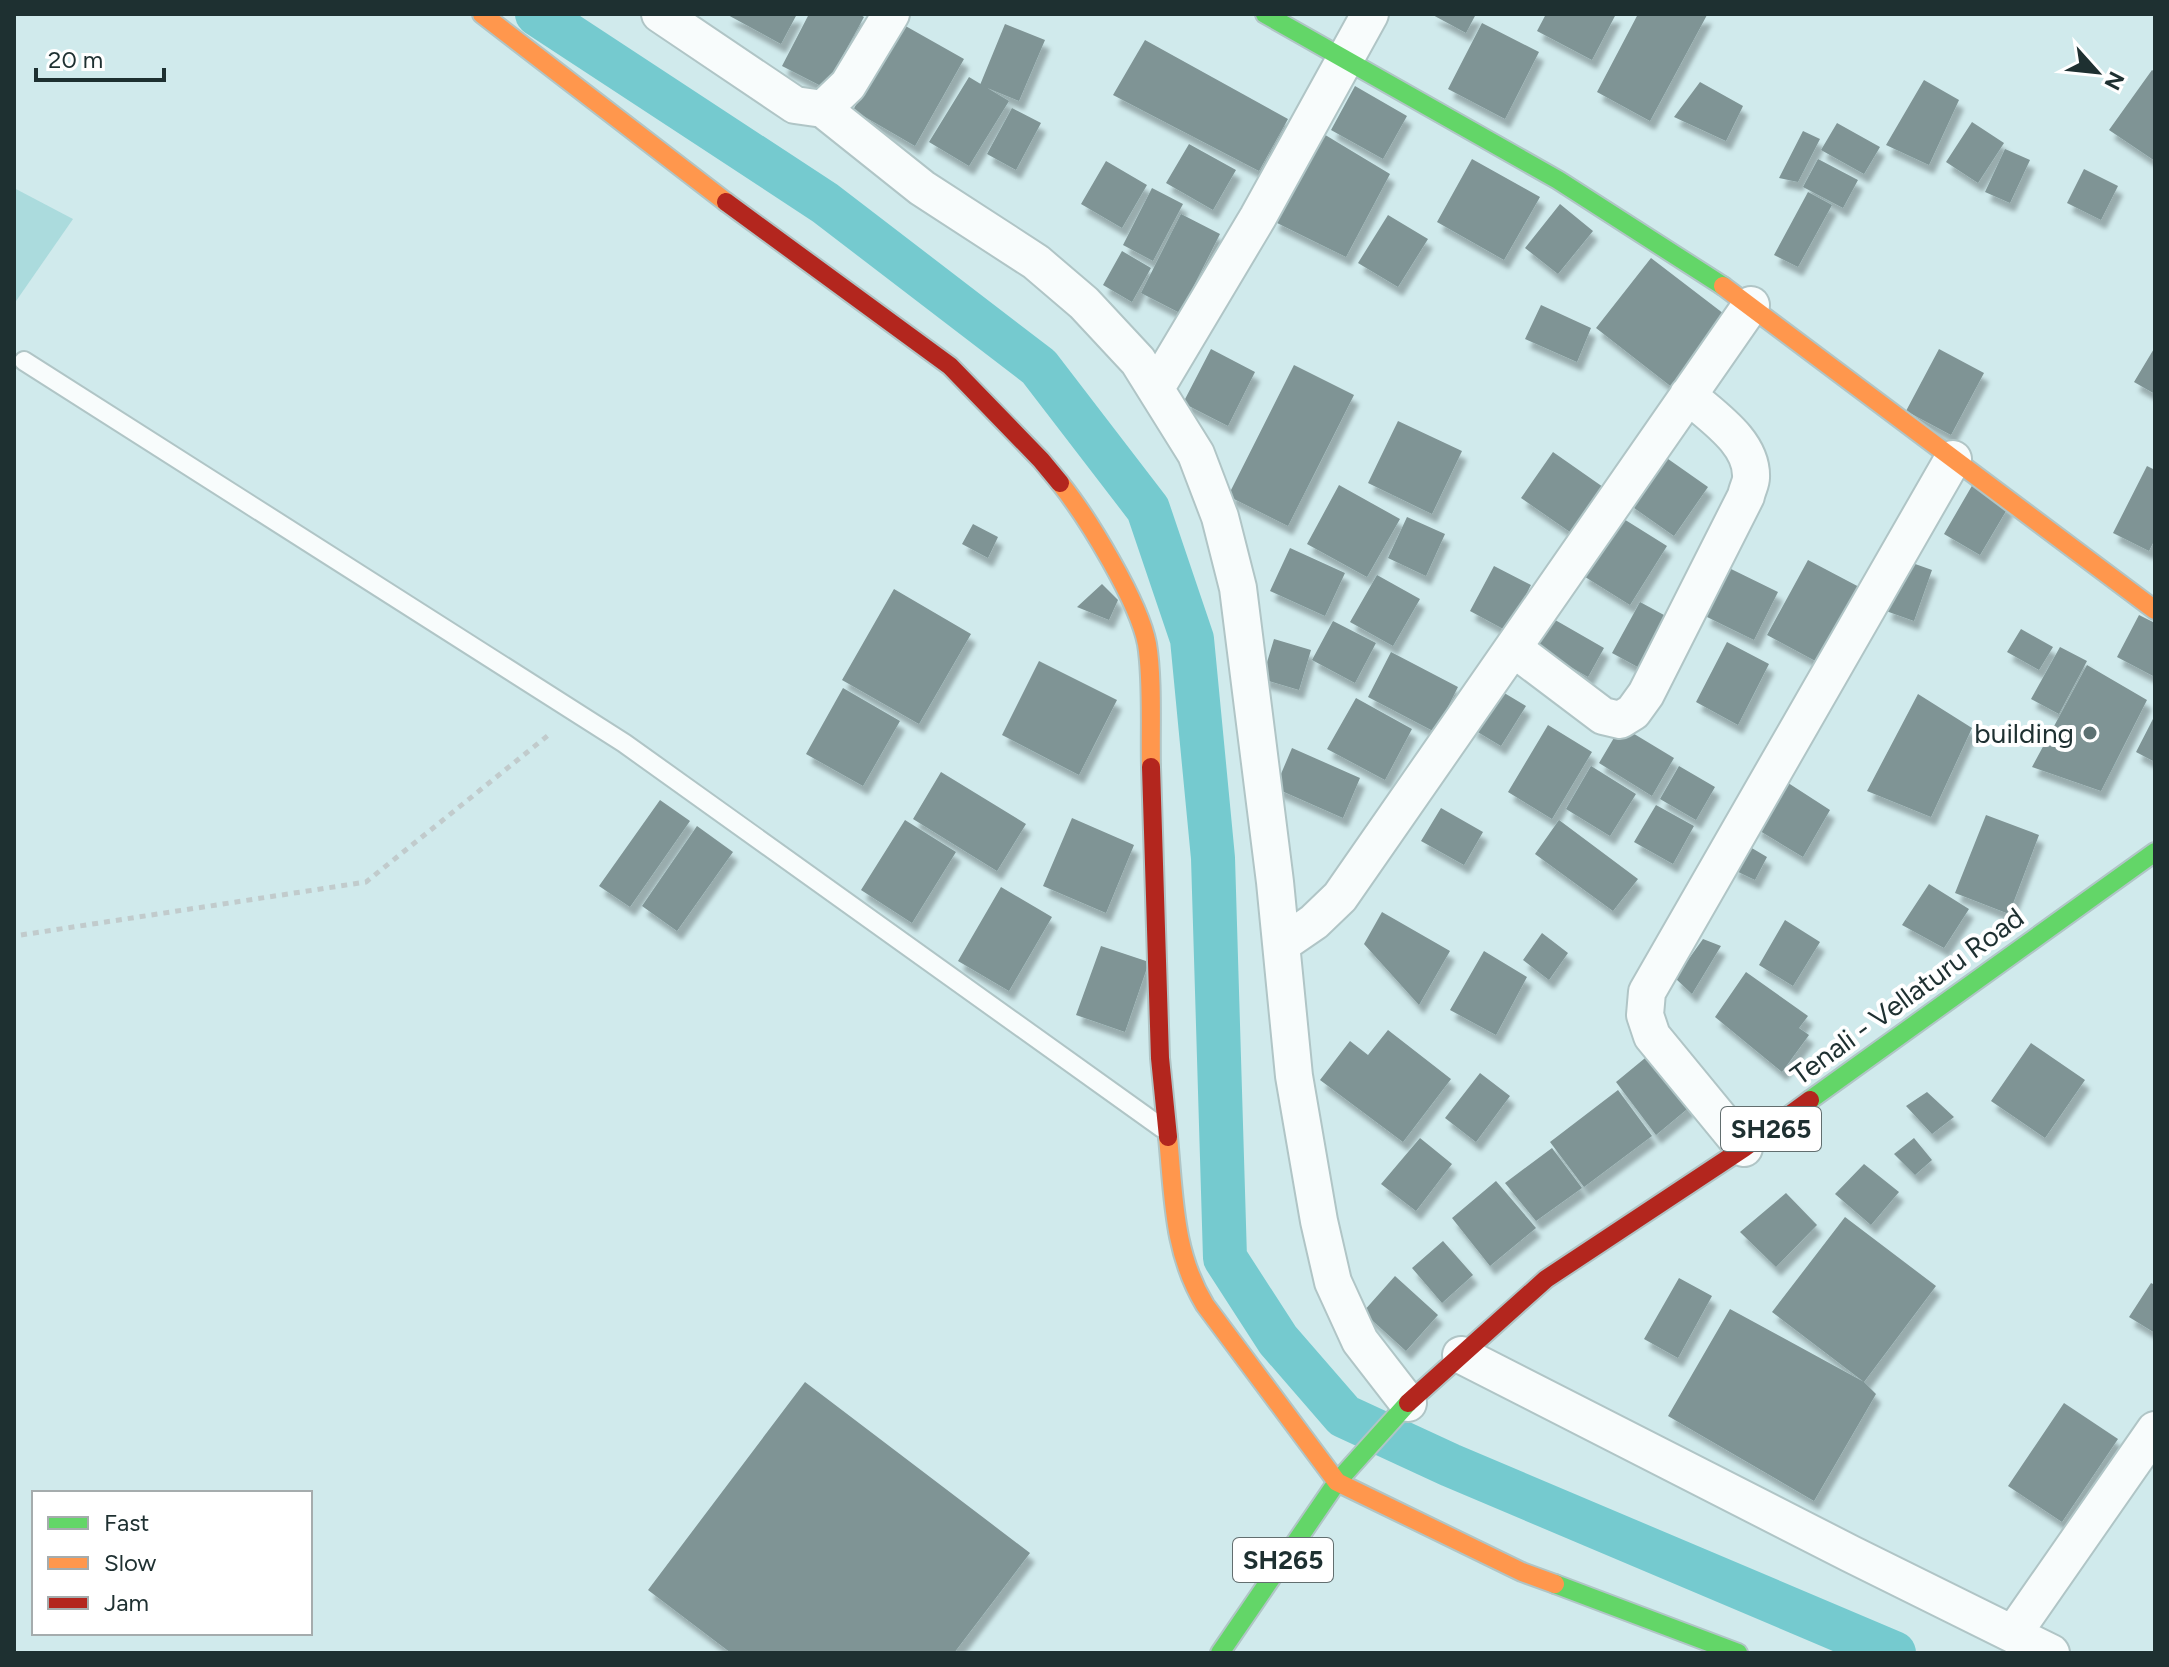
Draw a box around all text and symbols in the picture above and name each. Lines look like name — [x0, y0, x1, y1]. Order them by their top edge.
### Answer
scale bar — [36, 32, 164, 82]
north arrow — [2057, 32, 2137, 112]
text: 20 m — [48, 45, 103, 74]
text: N — [2098, 67, 2130, 95]
place label: building — [1974, 716, 2074, 750]
marker: building — [2081, 724, 2099, 742]
street label: Tenali - Vellaturu Road — [1784, 900, 2030, 1092]
road number: SH265 — [1721, 1107, 1821, 1151]
legend — [32, 1491, 312, 1635]
text: Fast — [104, 1508, 149, 1537]
road number: SH265 — [1233, 1538, 1333, 1582]
text: Slow — [104, 1548, 157, 1577]
text: Jam — [104, 1588, 149, 1617]

